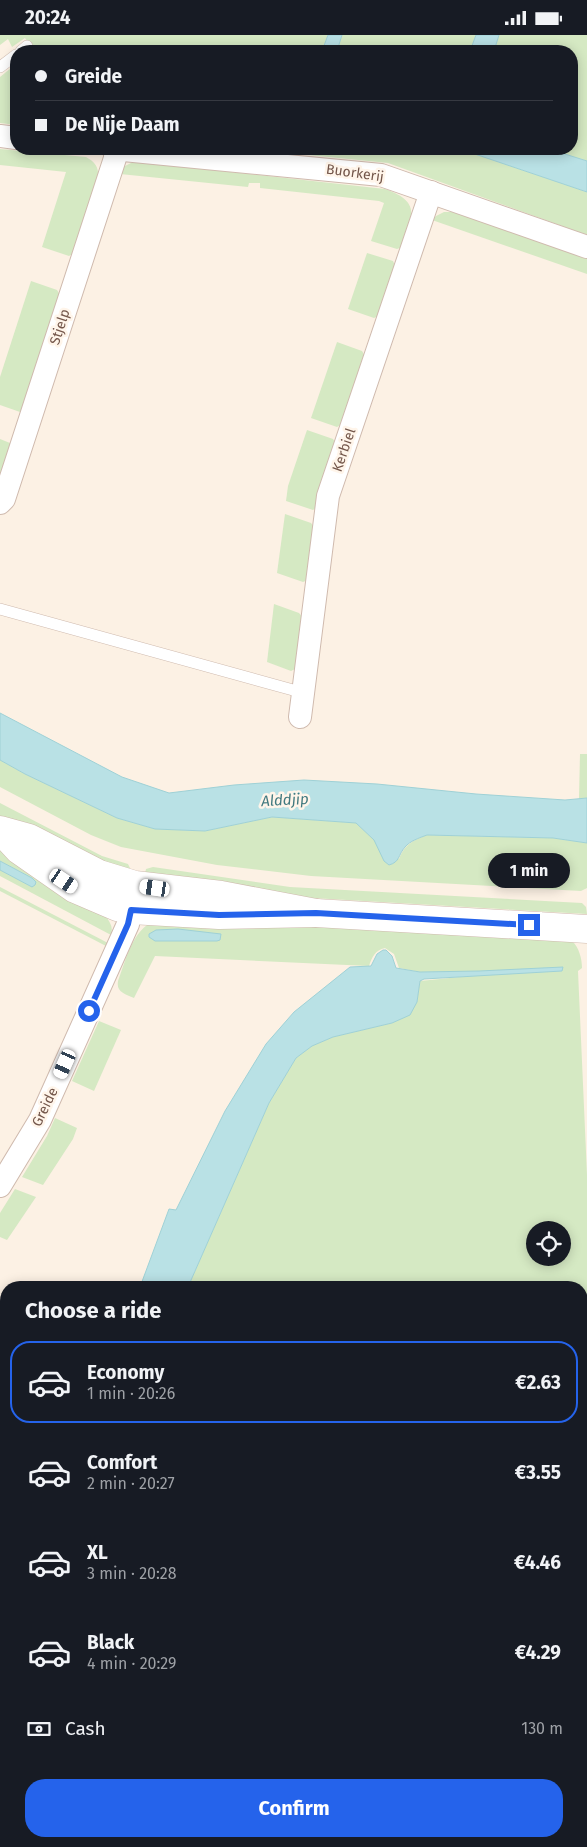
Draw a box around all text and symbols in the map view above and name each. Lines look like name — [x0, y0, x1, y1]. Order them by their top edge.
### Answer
text: 20:24 — [25, 6, 71, 29]
text: Greide — [65, 65, 122, 88]
text: De Nije Daam — [65, 113, 180, 136]
street label: Buorkerij — [325, 161, 385, 185]
street label: Stjelp — [46, 307, 74, 347]
street label: Kerbiel — [329, 426, 359, 474]
water label: Alddjip — [260, 790, 309, 810]
callout: 1 min — [488, 853, 570, 887]
text: 1 min — [510, 861, 548, 880]
car — [47, 866, 80, 896]
car — [139, 878, 170, 898]
route end — [518, 914, 540, 936]
route start — [78, 1000, 100, 1022]
car — [52, 1047, 77, 1081]
street label: Greide — [28, 1085, 62, 1129]
map controls — [526, 1221, 571, 1266]
button: locate — [526, 1221, 571, 1266]
text: Choose a ride — [25, 1297, 161, 1324]
icon: car — [27, 1360, 72, 1405]
text: Economy — [87, 1361, 164, 1384]
text: €2.63 — [515, 1371, 561, 1394]
text: 1 min · 20:26 — [87, 1384, 175, 1403]
icon: car — [27, 1450, 72, 1495]
text: Comfort — [87, 1451, 157, 1474]
text: €3.55 — [515, 1461, 561, 1484]
text: 2 min · 20:27 — [87, 1474, 175, 1493]
icon: car — [27, 1540, 72, 1585]
text: XL — [87, 1541, 108, 1564]
text: €4.46 — [514, 1551, 561, 1574]
text: 3 min · 20:28 — [87, 1564, 177, 1583]
icon: car — [27, 1630, 72, 1675]
text: Black — [87, 1631, 134, 1654]
text: €4.29 — [515, 1641, 561, 1664]
text: 4 min · 20:29 — [87, 1654, 177, 1673]
icon: cash — [25, 1715, 53, 1743]
text: Cash — [65, 1717, 106, 1740]
text: 130 m — [521, 1719, 563, 1738]
button: Confirm — [25, 1779, 563, 1837]

